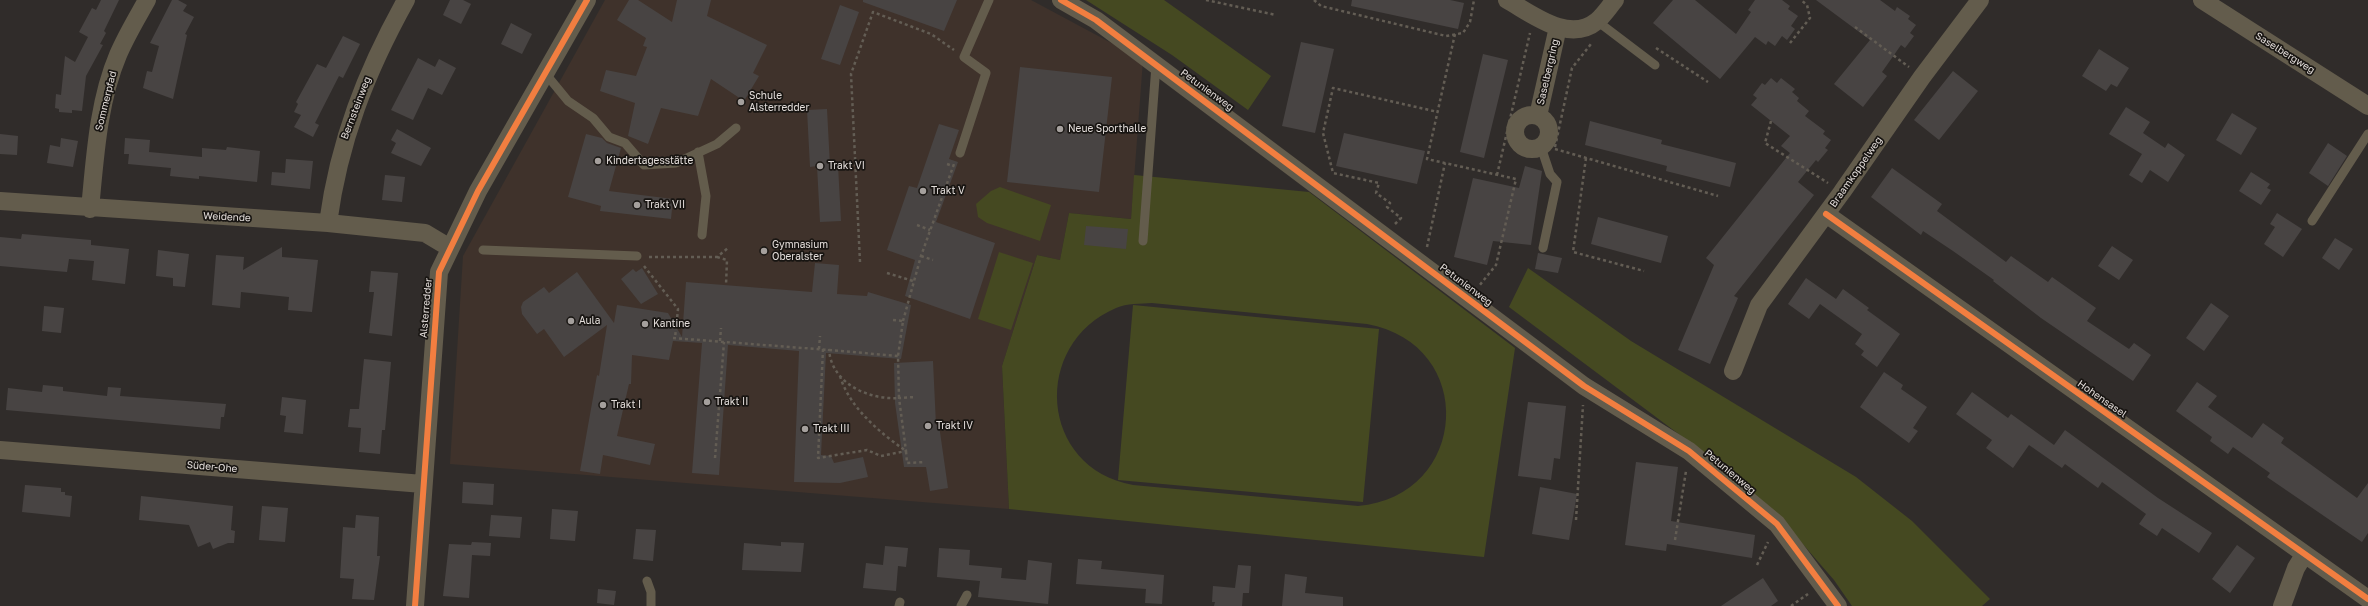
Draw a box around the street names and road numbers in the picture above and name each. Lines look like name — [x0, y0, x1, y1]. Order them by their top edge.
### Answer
street label: Saselbergweg — [2253, 30, 2317, 76]
street label: Saselbergring — [1535, 38, 1561, 106]
street label: Petunienweg — [1178, 67, 1236, 113]
street label: Sommerpfad — [93, 70, 119, 132]
street label: Bernsteinweg — [339, 75, 373, 141]
street label: Braamkoppelweg — [1827, 134, 1885, 210]
street label: Weidende — [203, 210, 251, 224]
street label: Petunienweg — [1437, 261, 1495, 309]
street label: Alsterredder — [417, 277, 435, 339]
street label: Hohensasel — [2075, 378, 2129, 420]
street label: Petunienweg — [1702, 447, 1758, 497]
street label: Süder-Ohe — [186, 459, 238, 475]

